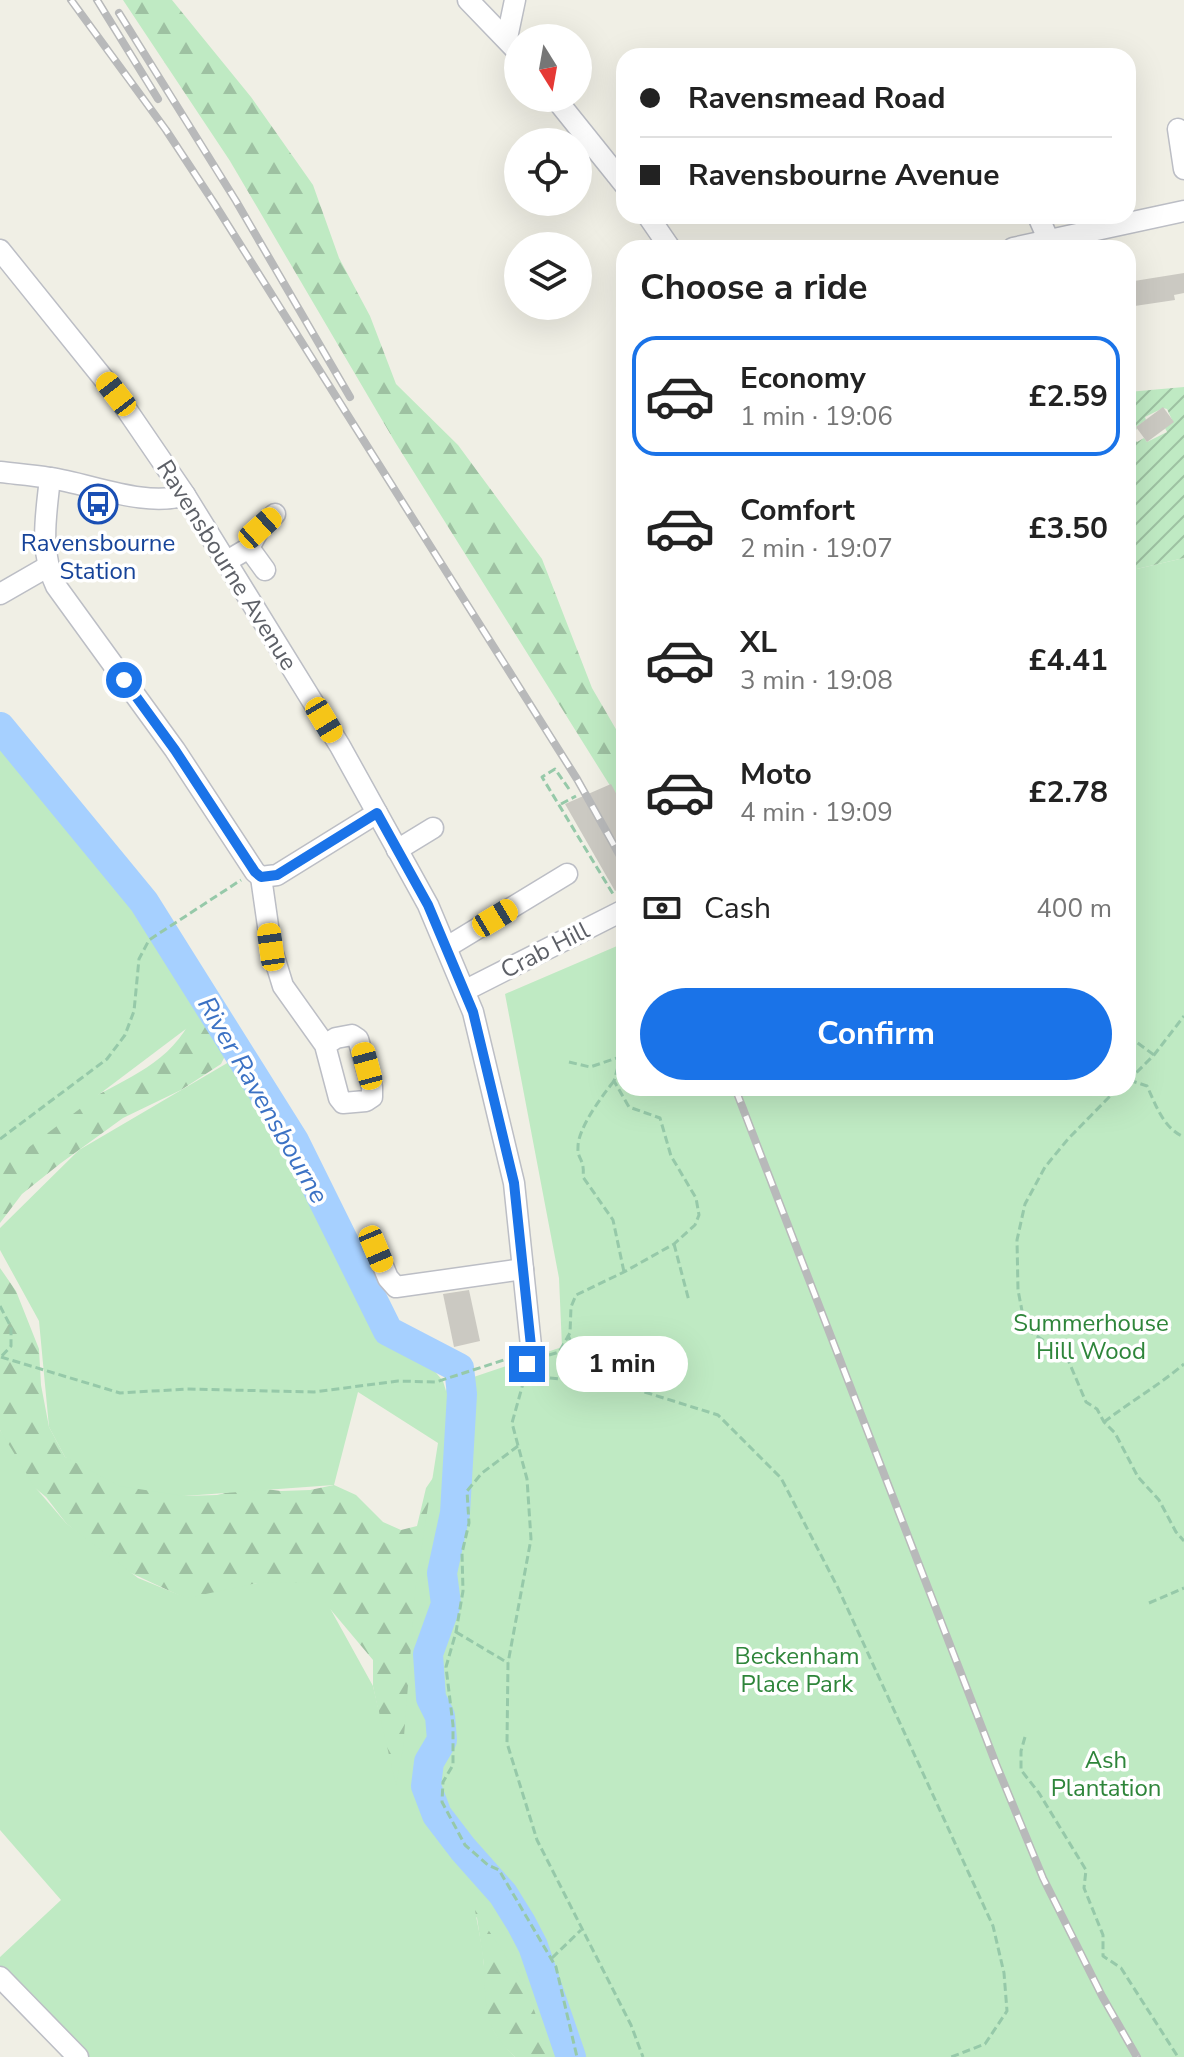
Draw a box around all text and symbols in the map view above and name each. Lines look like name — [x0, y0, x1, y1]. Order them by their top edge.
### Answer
north arrow — [504, 24, 592, 112]
map controls — [504, 24, 592, 320]
text: Ravensmead Road — [688, 78, 946, 119]
button: locate — [504, 128, 592, 216]
text: Ravensbourne Avenue — [688, 155, 999, 196]
button: layers — [504, 232, 592, 320]
text: Choose a ride — [640, 263, 868, 312]
text: Economy — [740, 358, 866, 399]
icon: car — [644, 360, 716, 432]
car — [92, 368, 140, 420]
text: £2.59 — [1029, 376, 1108, 417]
text: 1 min · 19:06 — [740, 399, 893, 434]
street label: Ravensbourne Avenue — [149, 454, 305, 676]
bus stop icon: Ravensbourne Station — [77, 483, 119, 525]
text: Comfort — [740, 490, 855, 531]
icon: car — [644, 492, 716, 564]
car — [234, 503, 286, 553]
text: £3.50 — [1029, 508, 1108, 549]
place label: Ravensbourne Station — [21, 527, 175, 587]
text: 2 min · 19:07 — [740, 531, 893, 566]
text: XL — [740, 622, 777, 663]
icon: car — [644, 624, 716, 696]
text: £4.41 — [1029, 640, 1108, 681]
route start — [106, 662, 142, 698]
text: 3 min · 19:08 — [740, 663, 893, 698]
car — [301, 693, 347, 747]
text: Moto — [740, 754, 812, 795]
icon: car — [644, 756, 716, 828]
text: £2.78 — [1029, 772, 1108, 813]
text: 4 min · 19:09 — [740, 795, 893, 830]
icon: cash — [640, 886, 684, 930]
text: Cash — [704, 888, 771, 929]
text: 400 m — [1036, 891, 1112, 926]
car — [468, 895, 522, 941]
street label: Crab Hill — [495, 914, 595, 986]
car — [256, 922, 286, 972]
button: Confirm — [640, 988, 1112, 1080]
water label: River Ravensbourne — [189, 990, 337, 1210]
car — [349, 1040, 385, 1092]
car — [356, 1222, 396, 1276]
park label: Summerhouse Hill Wood — [1013, 1307, 1169, 1367]
callout: 1 min — [555, 1336, 687, 1392]
route end — [509, 1346, 545, 1382]
text: 1 min — [588, 1346, 656, 1381]
park label: Beckenham Place Park — [734, 1640, 860, 1700]
park label: Ash Plantation — [1051, 1744, 1161, 1804]

